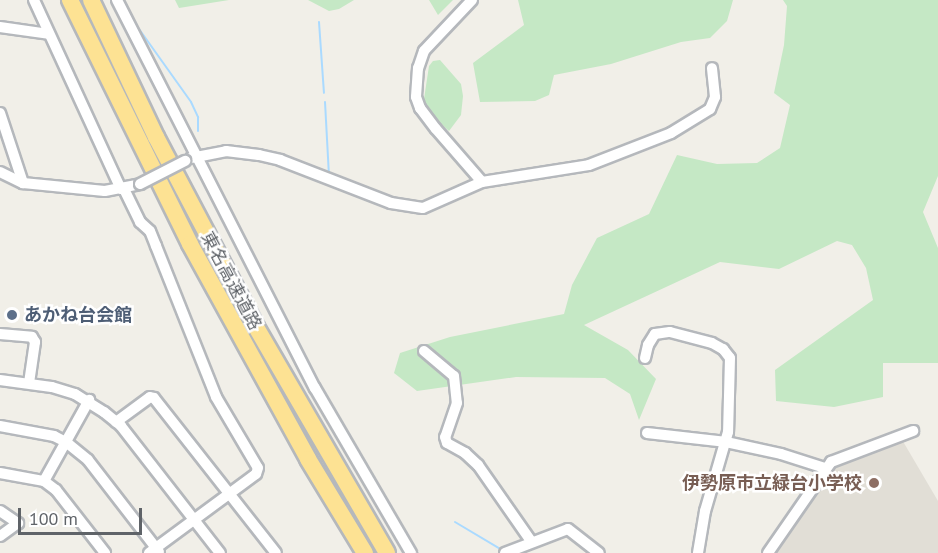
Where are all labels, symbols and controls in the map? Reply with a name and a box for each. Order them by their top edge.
street label: 東名高速道路 [196,228,266,334]
place label: あかね台会館 [24,304,132,326]
marker: あかね台会館 [5,308,19,322]
place label: 伊勢原市立緑台小学校 [682,472,862,494]
marker: 伊勢原市立緑台小学校 [867,476,881,490]
scale bar [21,496,146,534]
text: 100 m [29,507,78,530]

